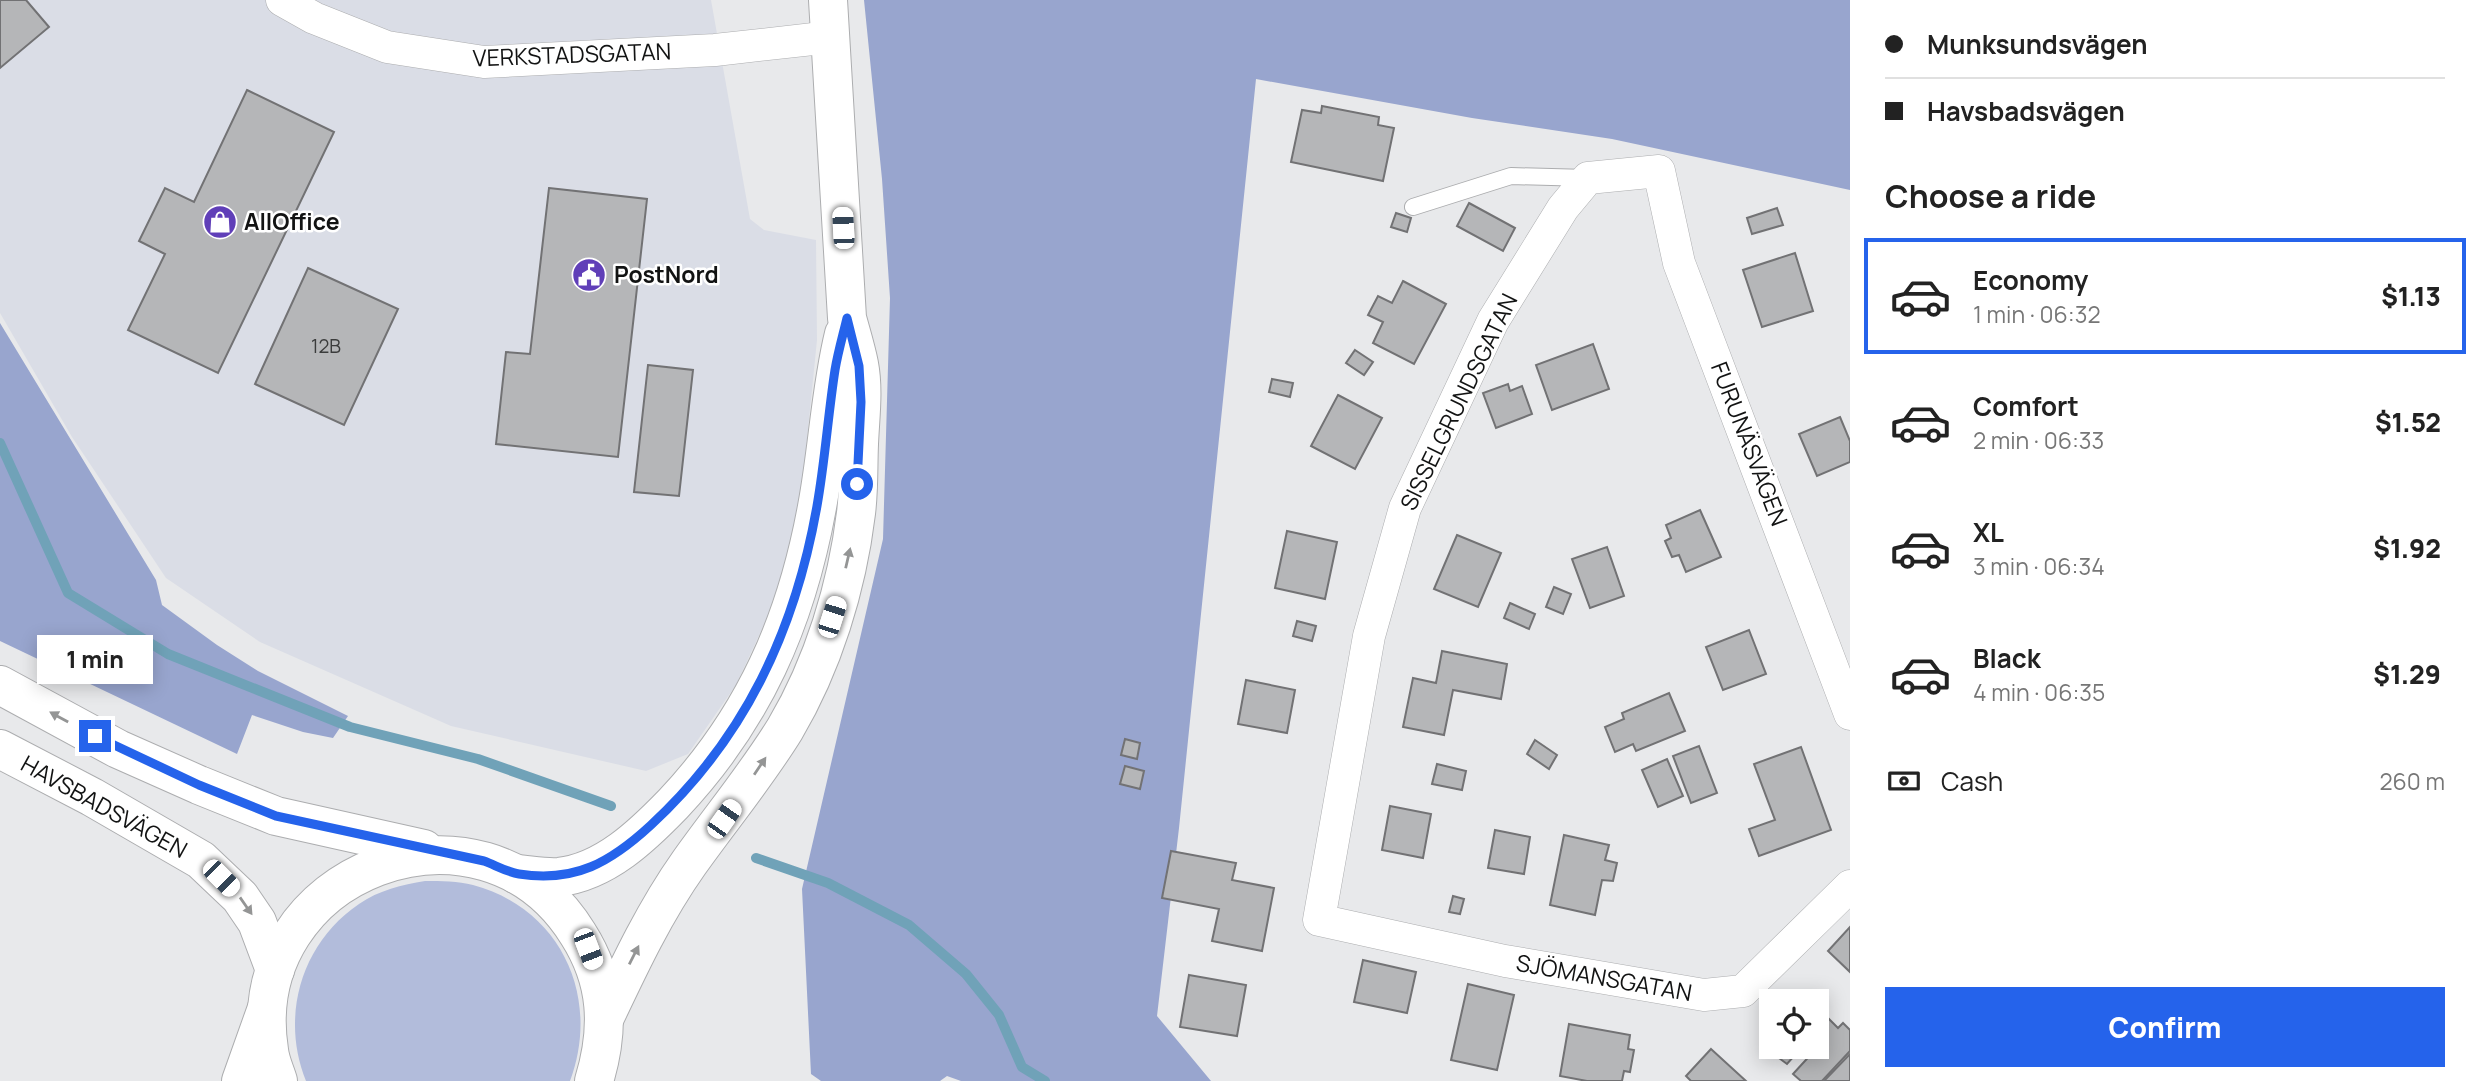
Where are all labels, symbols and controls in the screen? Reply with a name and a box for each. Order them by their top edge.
text: Munksundsvägen [1927,26,2148,62]
street label: VERKSTADSGATAN [472,35,672,73]
text: Havsbadsvägen [1927,93,2125,129]
text: Choose a ride [1885,174,2096,218]
shop icon: AllOffice [201,203,239,241]
place label: AllOffice [244,205,340,237]
car [832,206,855,250]
public building icon: PostNord [570,256,608,294]
place label: PostNord [614,258,719,290]
text: Economy [1973,262,2088,298]
icon: car [1889,265,1952,328]
text: $1.13 [2381,278,2441,314]
street label: SISSELGRUNDSGATAN [1392,288,1525,515]
text: 1 min · 06:32 [1973,298,2101,330]
house number: 12B [311,333,341,359]
street label: FURUNÄSVÄGEN [1704,357,1796,530]
text: Comfort [1973,388,2079,424]
icon: car [1889,391,1952,454]
text: $1.52 [2375,404,2441,440]
text: 2 min · 06:33 [1973,424,2104,456]
route start [841,468,873,500]
text: XL [1973,514,2004,550]
icon: car [1889,517,1952,580]
text: $1.92 [2373,530,2441,566]
one-way arrow [843,547,854,569]
text: 3 min · 06:34 [1973,550,2105,582]
car [816,594,849,640]
callout: 1 min [37,634,153,684]
text: Black [1973,640,2041,676]
text: 1 min [66,643,124,675]
icon: car [1889,643,1952,706]
text: $1.29 [2373,656,2441,692]
text: 4 min · 06:35 [1973,676,2105,708]
one-way arrow [49,711,69,723]
route end [79,720,111,752]
street label: HAVSBADSVÄGEN [16,747,193,865]
one-way arrow [754,756,767,776]
icon: cash [1885,762,1923,800]
text: Cash [1941,763,2003,799]
text: 260 m [2379,765,2445,797]
car [704,796,745,842]
car [199,856,244,900]
one-way arrow [239,897,252,916]
car [571,926,606,972]
one-way arrow [629,945,640,965]
street label: SJÖMANSGATAN [1514,946,1695,1008]
button: Confirm [1885,987,2445,1067]
map controls [1759,989,1829,1059]
button: locate [1759,989,1829,1059]

